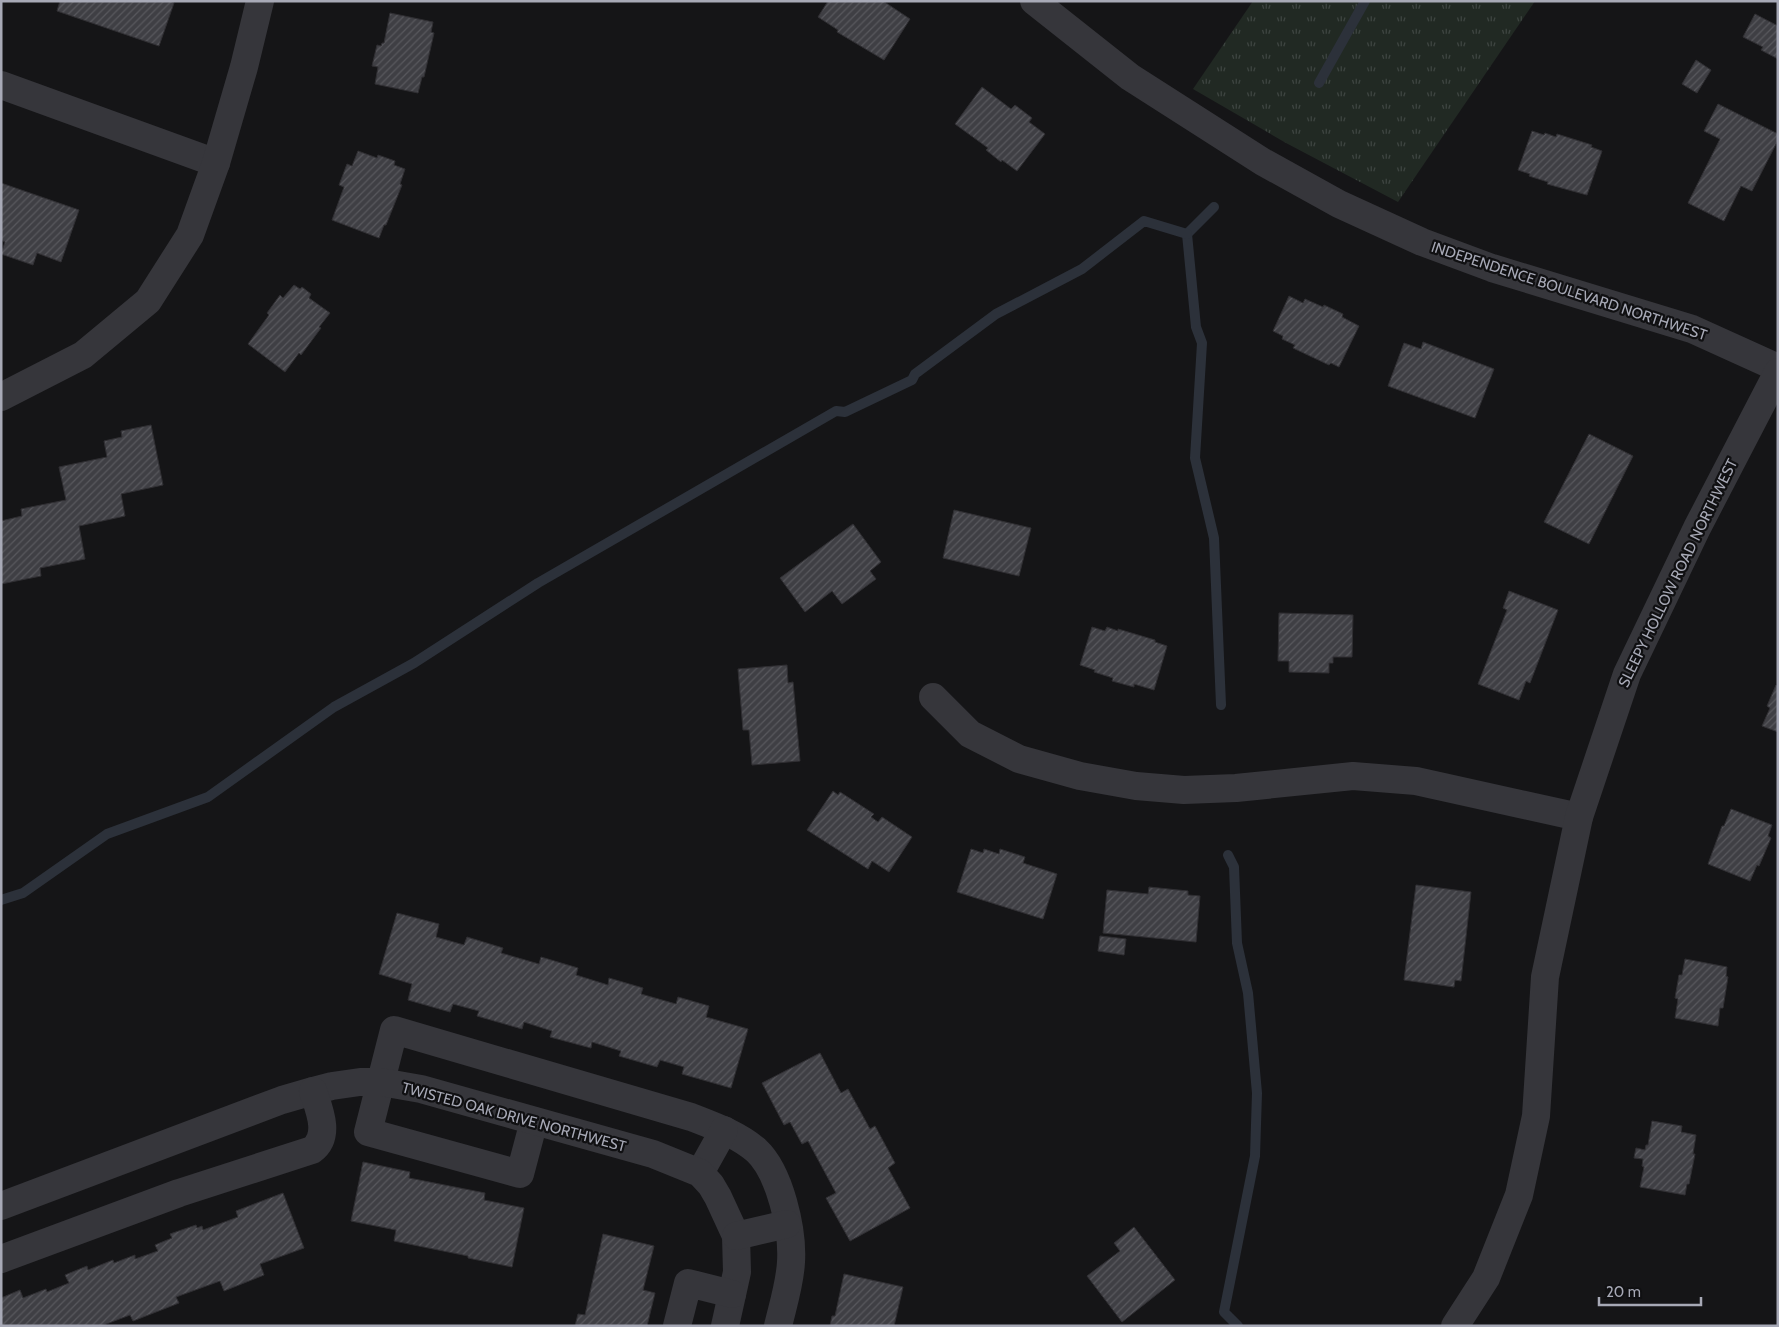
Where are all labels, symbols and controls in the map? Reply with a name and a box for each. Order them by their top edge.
street label: INDEPENDENCE BOULEVARD NORTHWEST [1429,238,1709,344]
street label: SLEEPY HOLLOW ROAD NORTHWEST [1615,456,1741,690]
street label: TWISTED OAK DRIVE NORTHWEST [400,1078,628,1156]
scale bar [1599,1274,1702,1306]
text: 20 m [1606,1283,1641,1301]

